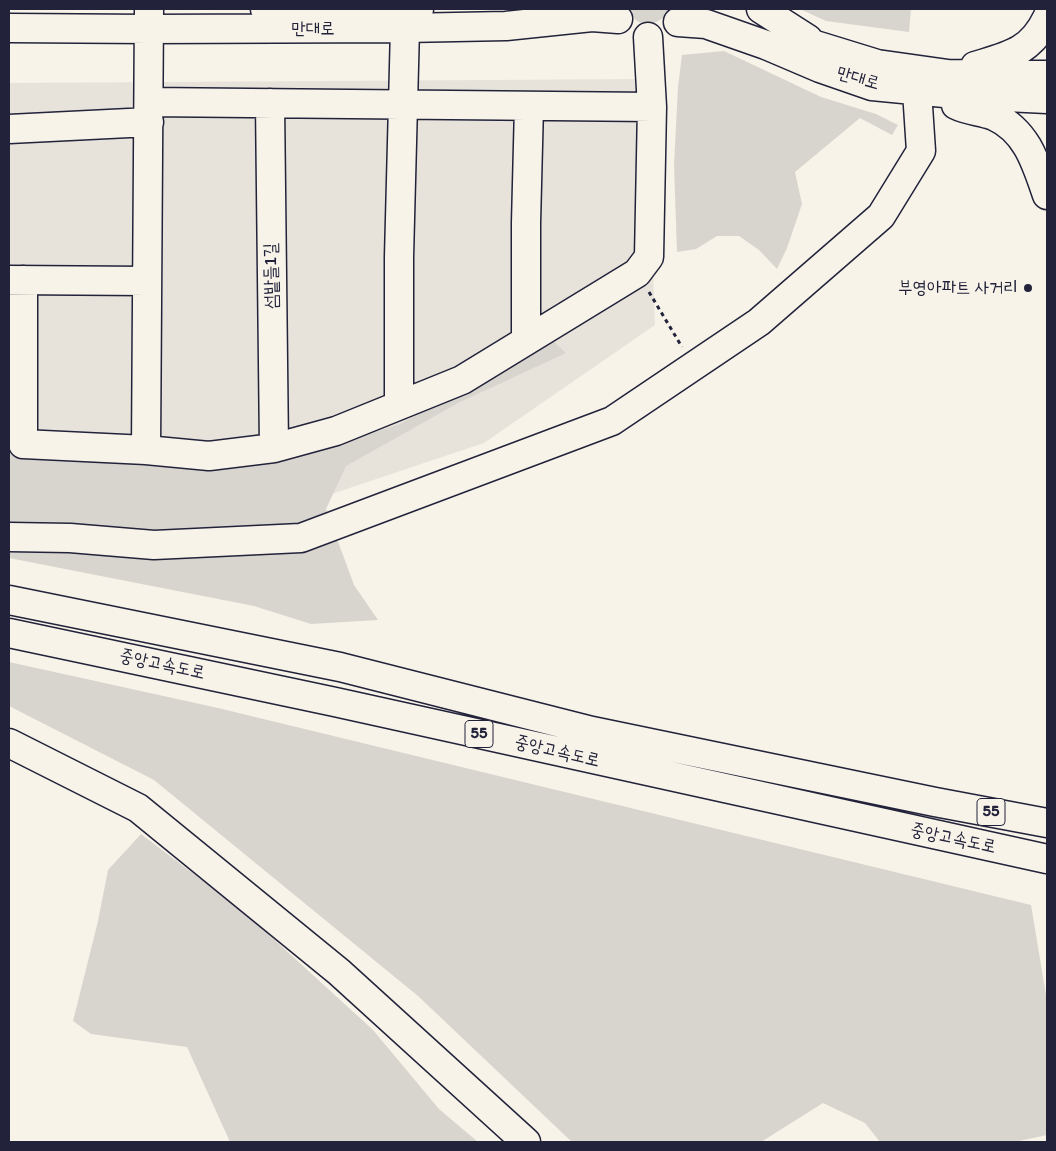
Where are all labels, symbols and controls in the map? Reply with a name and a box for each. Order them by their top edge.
street label: 만대로 [291,18,335,40]
street label: 만대로 [834,63,882,95]
street label: 섬밭들1길 [261,243,283,309]
place label: 부영아파트 사거리 [898,277,1018,299]
marker: 부영아파트 사거리 [1022,282,1034,294]
street label: 중앙고속도로 [117,645,207,685]
road number: 55 [465,721,493,748]
street label: 중앙고속도로 [512,732,602,772]
road number: 55 [977,799,1005,826]
street label: 중앙고속도로 [908,819,998,859]

